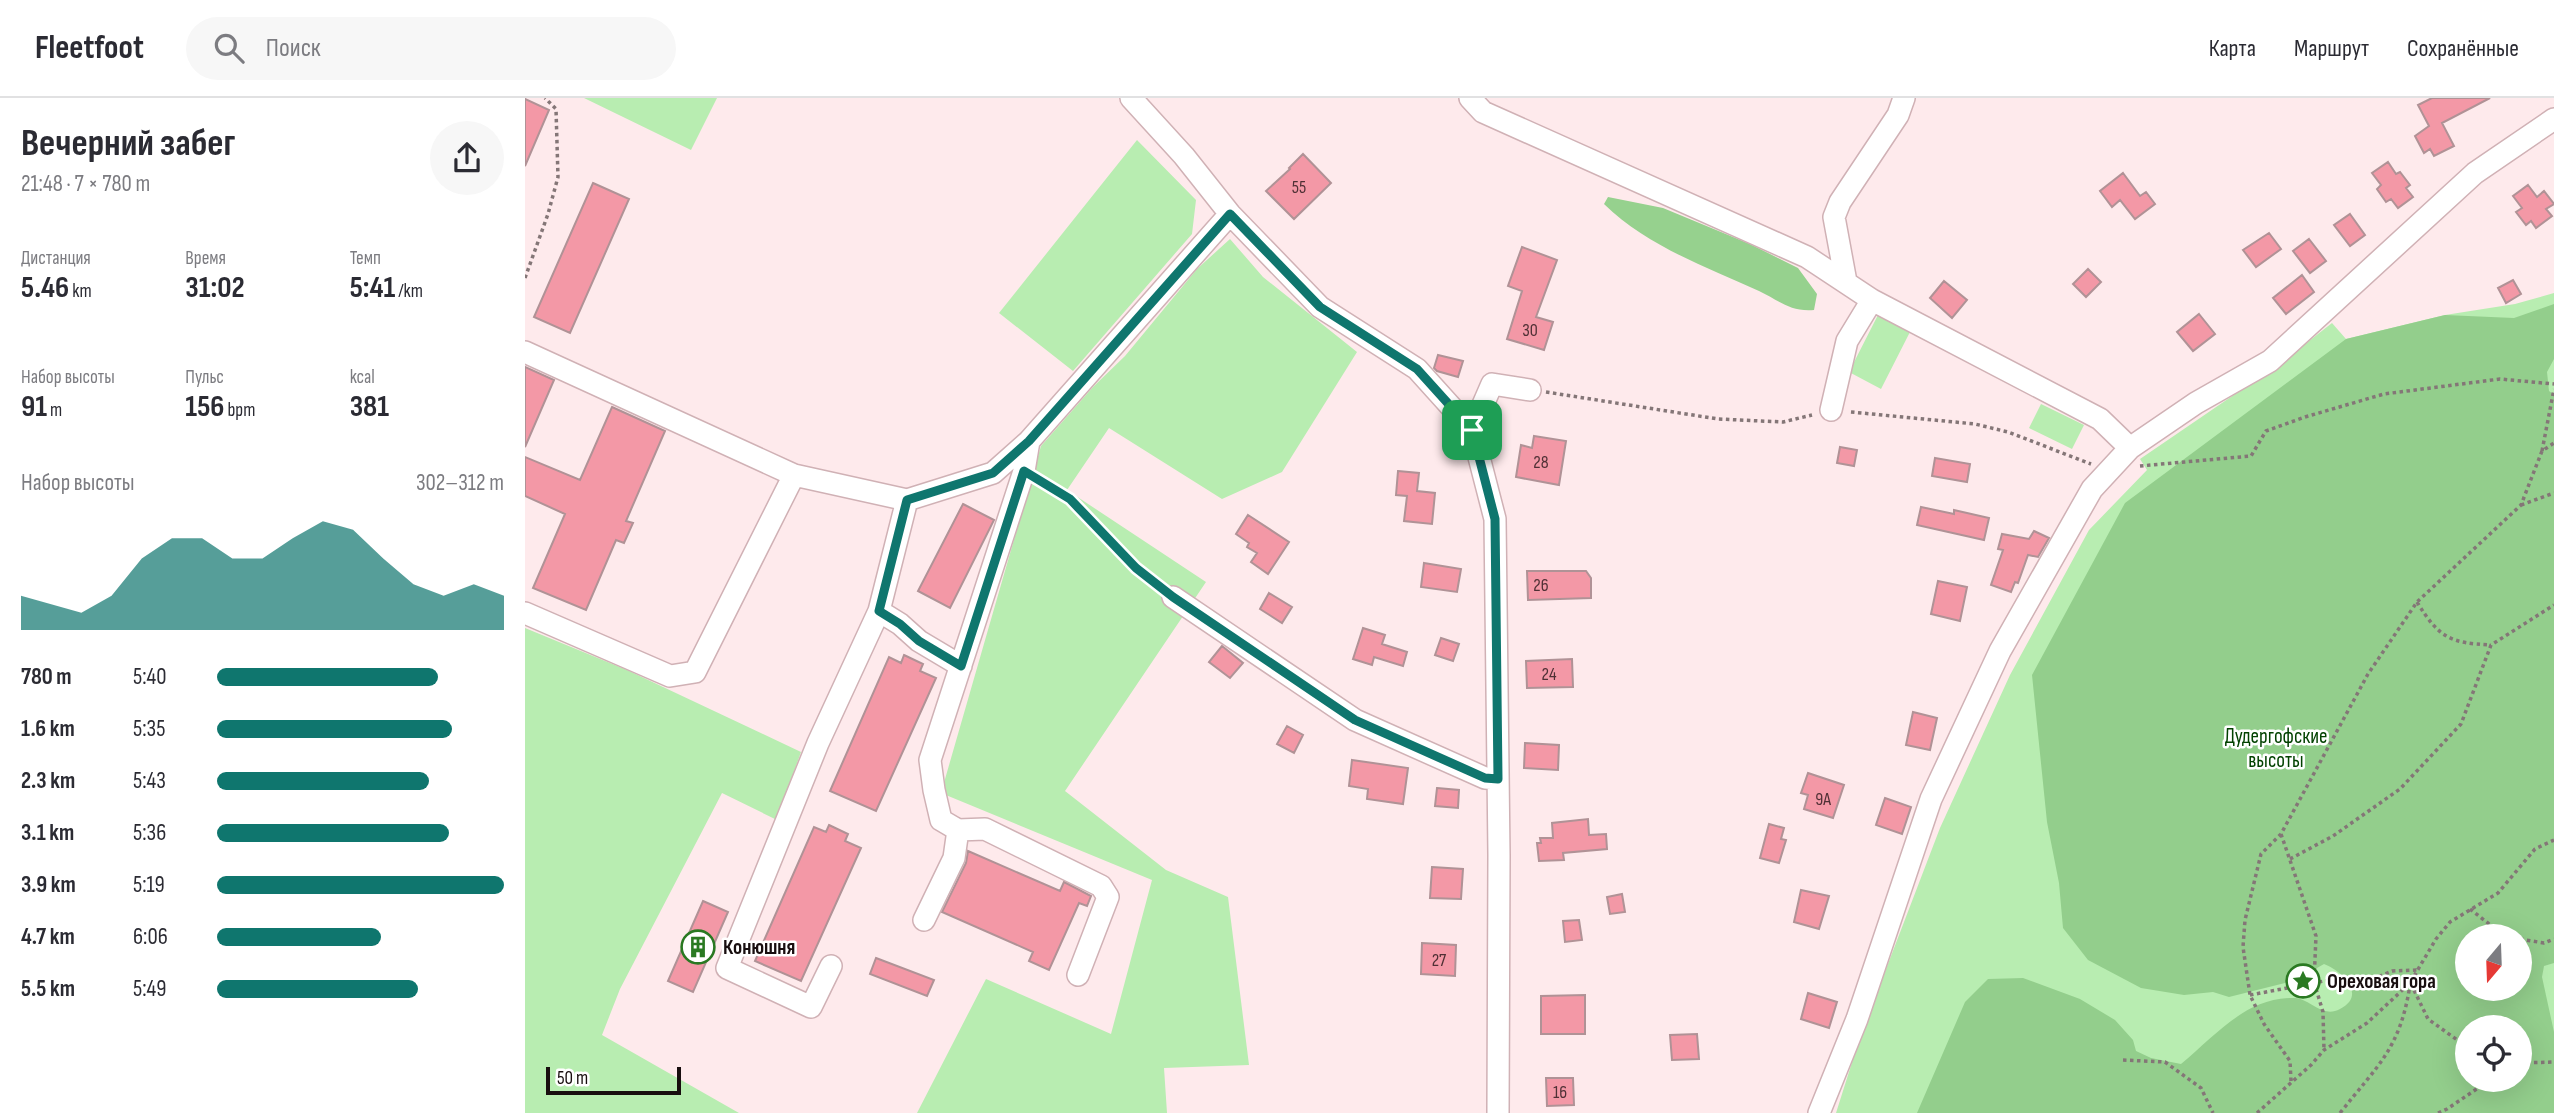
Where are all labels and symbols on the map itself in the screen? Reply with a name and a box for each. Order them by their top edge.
house number: 55 [1292,177,1306,198]
house number: 30 [1522,320,1538,341]
pin [1442,400,1502,460]
house number: 28 [1533,452,1549,473]
house number: 26 [1533,575,1549,596]
house number: 24 [1542,664,1557,685]
park label: Дудергофские высоты [2225,724,2327,773]
house number: 9А [1815,789,1831,810]
north arrow [2455,924,2532,1001]
building icon: Конюшня [679,928,717,966]
place label: Конюшня [723,935,795,960]
house number: 27 [1432,950,1447,971]
place icon: Ореховая гора [2284,962,2322,1000]
place label: Ореховая гора [2327,969,2436,994]
scale bar [546,1064,681,1096]
house number: 16 [1553,1082,1567,1103]

